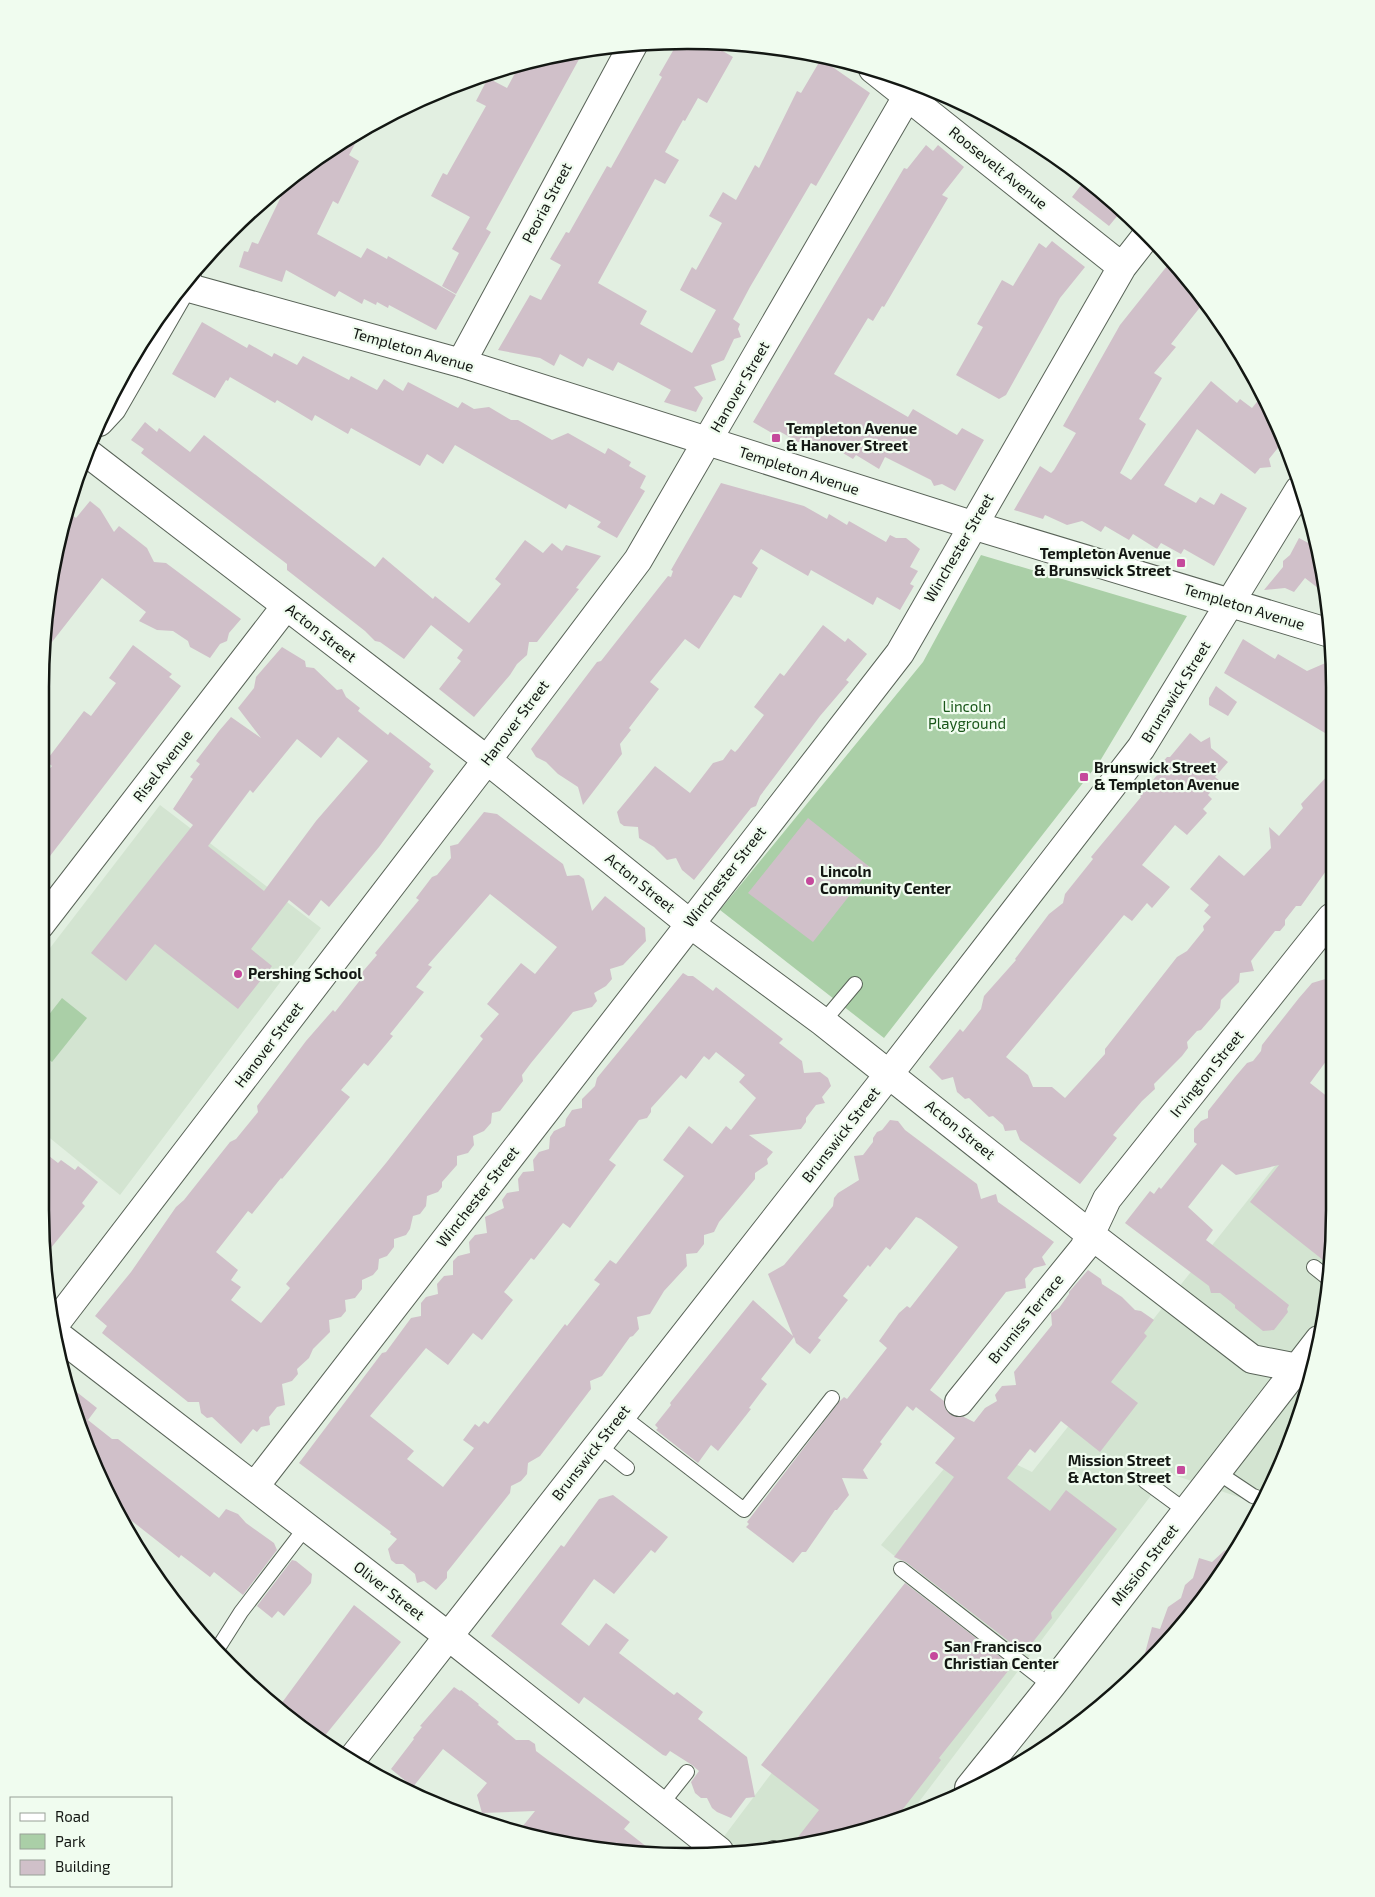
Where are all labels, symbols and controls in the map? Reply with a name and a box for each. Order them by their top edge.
street label: Roosevelt Avenue [946,122,1051,212]
street label: Peoria Street [517,159,575,246]
street label: Templeton Avenue [350,323,476,375]
street label: Hanover Street [706,338,773,435]
place label: Templeton Avenue & Hanover Street [786,419,917,454]
marker: Templeton Avenue & Hanover Street [770,432,782,444]
street label: Templeton Avenue [737,442,862,498]
street label: Winchester Street [920,490,997,605]
place label: Templeton Avenue & Brunswick Street [1034,544,1171,579]
marker: Templeton Avenue & Brunswick Street [1175,557,1187,569]
street label: Templeton Avenue [1182,579,1307,633]
street label: Acton Street [283,599,361,666]
street label: Brunswick Street [1137,637,1214,745]
street label: Hanover Street [476,676,552,769]
park label: Lincoln Playground [928,697,1006,732]
street label: Risel Avenue [129,726,196,805]
place label: Brunswick Street & Templeton Avenue [1094,758,1240,793]
marker: Brunswick Street & Templeton Avenue [1078,771,1090,783]
street label: Winchester Street [679,822,769,930]
street label: Acton Street [602,849,679,916]
place label: Lincoln Community Center [820,862,952,898]
marker: Lincoln Community Center [804,875,816,887]
place label: Pershing School [248,964,362,982]
marker: Pershing School [232,968,244,980]
street label: Hanover Street [230,998,306,1091]
street label: Irvington Street [1166,1026,1247,1120]
street label: Brunswick Street [797,1083,883,1186]
street label: Acton Street [922,1096,999,1163]
street label: Winchester Street [432,1142,522,1250]
street label: Brumiss Terrace [984,1270,1067,1367]
street label: Brunswick Street [547,1401,633,1504]
place label: Mission Street & Acton Street [1068,1451,1171,1486]
marker: Mission Street & Acton Street [1175,1464,1187,1476]
street label: Mission Street [1107,1520,1182,1609]
street label: Oliver Street [351,1557,429,1624]
place label: San Francisco Christian Center [944,1637,1059,1672]
marker: San Francisco Christian Center [928,1650,940,1662]
legend [10,1797,172,1887]
text: Road [55,1807,90,1825]
text: Park [55,1832,86,1850]
text: Building [55,1857,111,1875]

